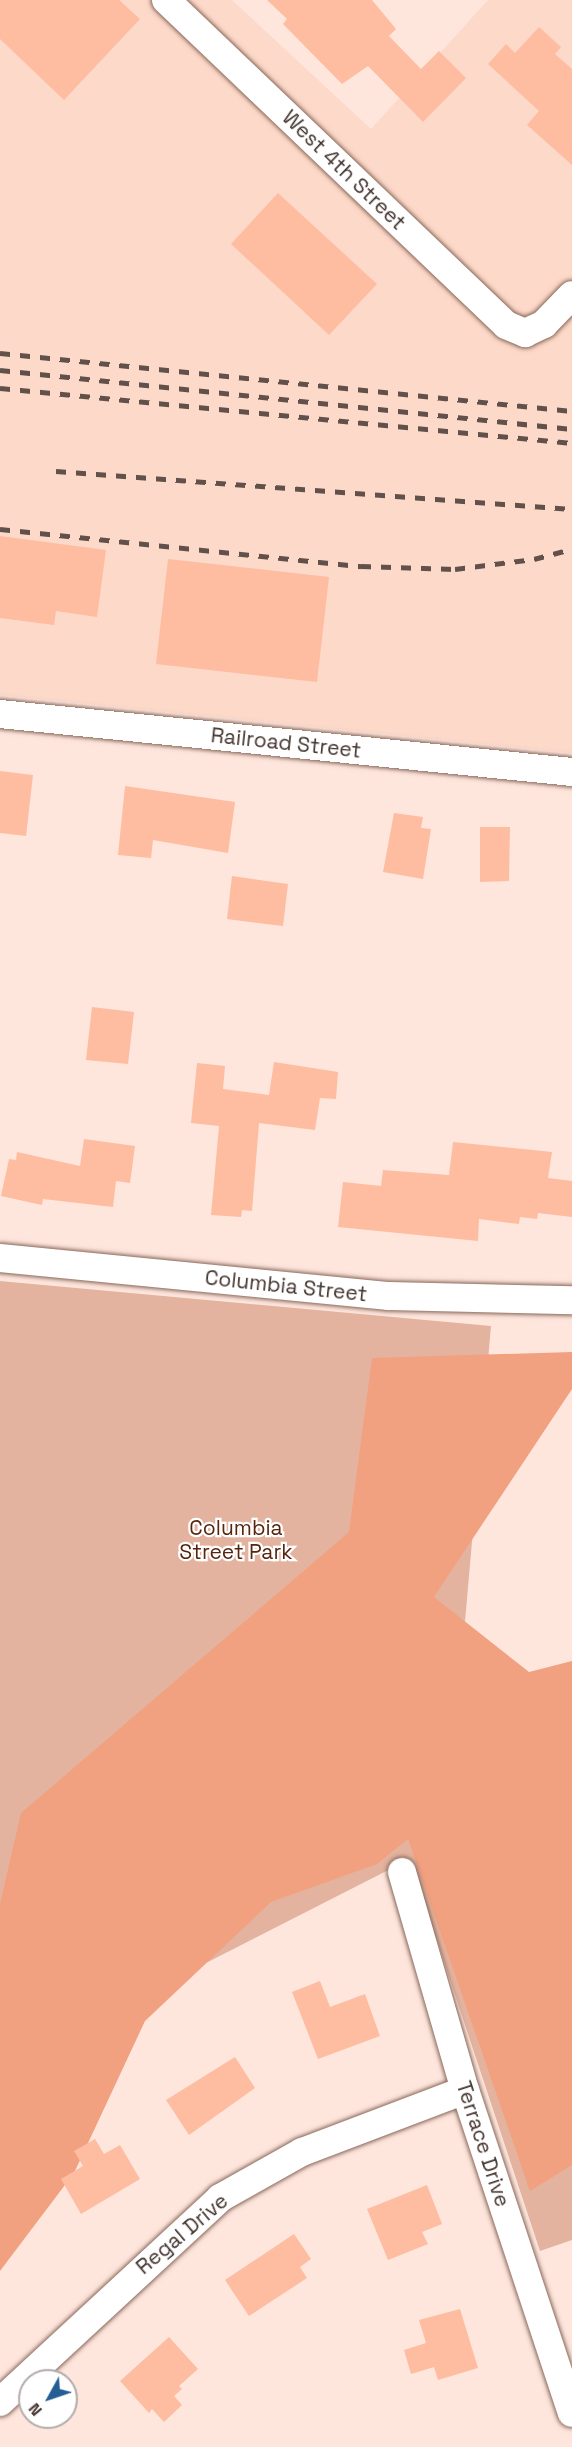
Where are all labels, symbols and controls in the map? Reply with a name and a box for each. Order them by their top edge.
street label: West 4th Street [277,105,411,235]
street label: Railroad Street [210,723,362,763]
street label: Columbia Street [204,1265,368,1307]
park label: Columbia Street Park [179,1515,293,1565]
street label: Terrace Drive [451,2078,515,2210]
street label: Regal Drive [131,2188,233,2280]
north arrow [18,2369,78,2429]
text: N [24,2399,47,2420]

